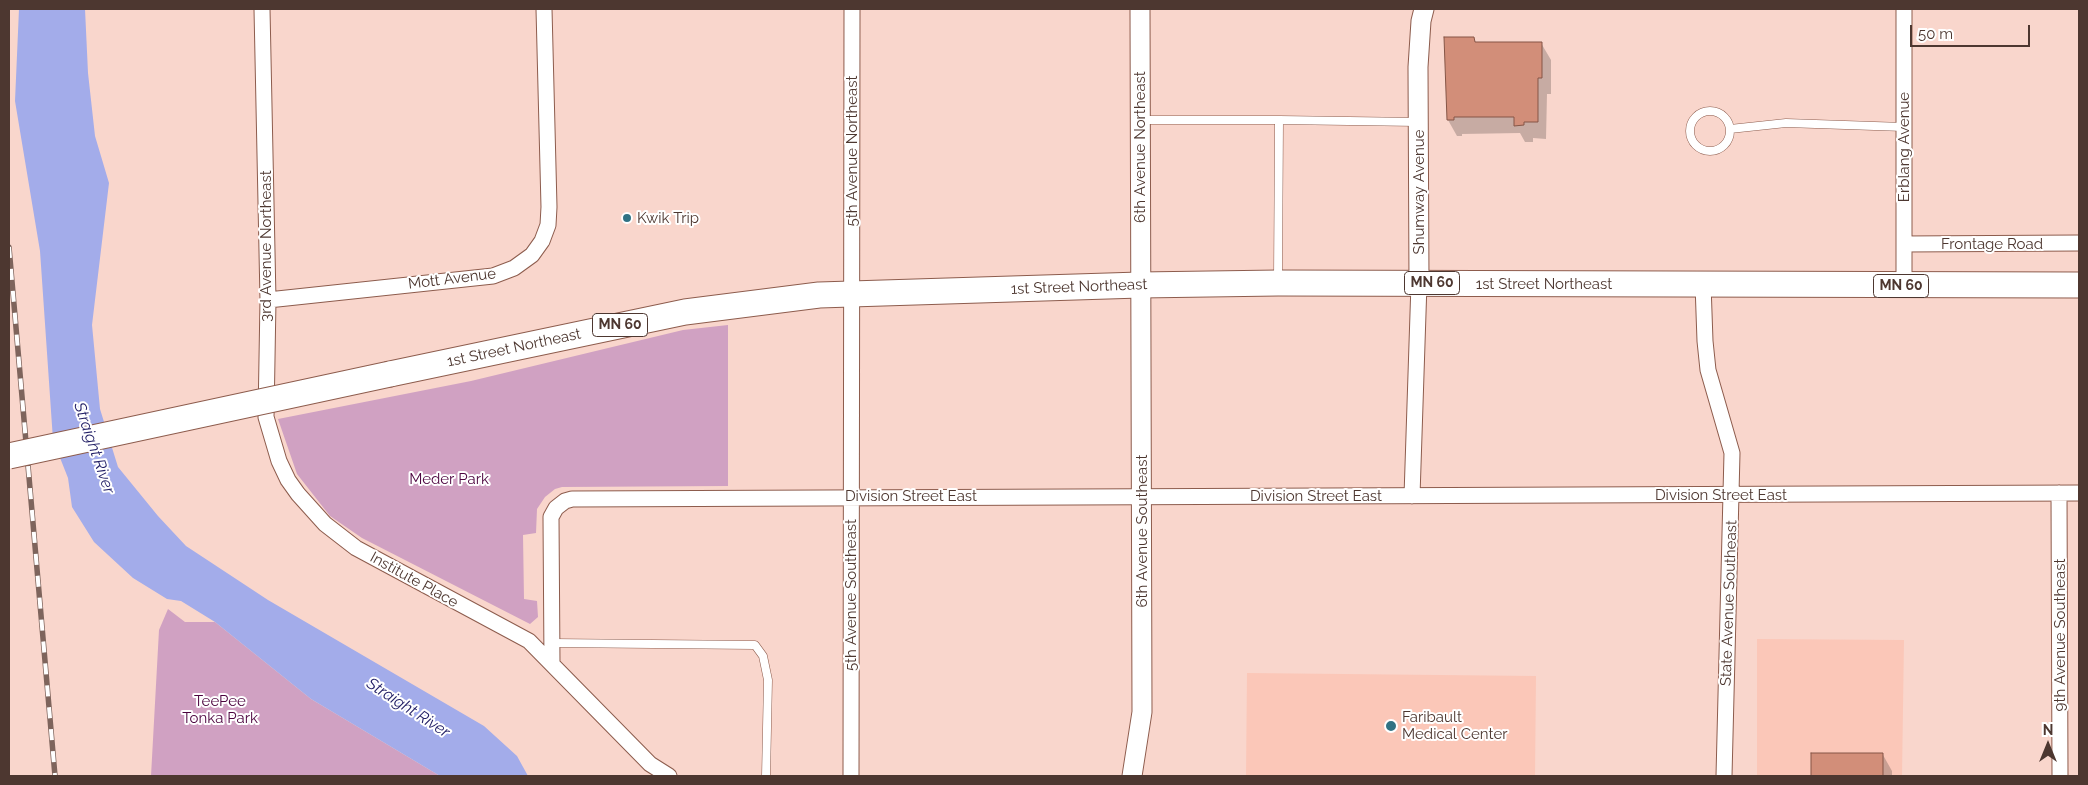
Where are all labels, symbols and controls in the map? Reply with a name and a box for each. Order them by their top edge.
scale bar [1913,15,2033,47]
text: 50 m [1918,25,1953,43]
street label: 6th Avenue Northeast [1131,71,1149,223]
street label: 5th Avenue Northeast [843,76,861,226]
street label: Erblang Avenue [1895,92,1913,202]
street label: Shumway Avenue [1410,130,1428,254]
street label: 3rd Avenue Northeast [257,170,275,322]
place label: Kwik Trip [637,209,699,227]
marker: Kwik Trip [621,212,633,224]
street label: Frontage Road [1941,235,2043,253]
street label: Mott Avenue [407,265,497,293]
road number: MN 60 [1404,272,1460,294]
road number: MN 60 [1874,274,1928,298]
street label: 1st Street Northeast [1476,275,1612,293]
street label: 1st Street Northeast [1010,276,1148,298]
road number: MN 60 [592,314,648,336]
street label: 1st Street Northeast [445,325,583,371]
water label: Straight River [69,400,119,496]
street label: 6th Avenue Southeast [1133,454,1151,608]
park label: Meder Park [409,470,489,488]
street label: Division Street East [1655,486,1787,504]
street label: Division Street East [845,487,977,505]
street label: Division Street East [1250,487,1382,505]
street label: 5th Avenue Southeast [842,519,860,671]
street label: State Avenue Southeast [1717,520,1741,686]
street label: Institute Place [367,548,461,612]
street label: 9th Avenue Southeast [2051,559,2069,711]
water label: Straight River [363,674,453,742]
park label: TeePee Tonka Park [182,692,258,727]
place label: Faribault Medical Center [1402,708,1507,743]
marker: Faribault Medical Center [1384,719,1398,733]
north arrow [2023,720,2073,770]
text: N [2043,722,2053,738]

